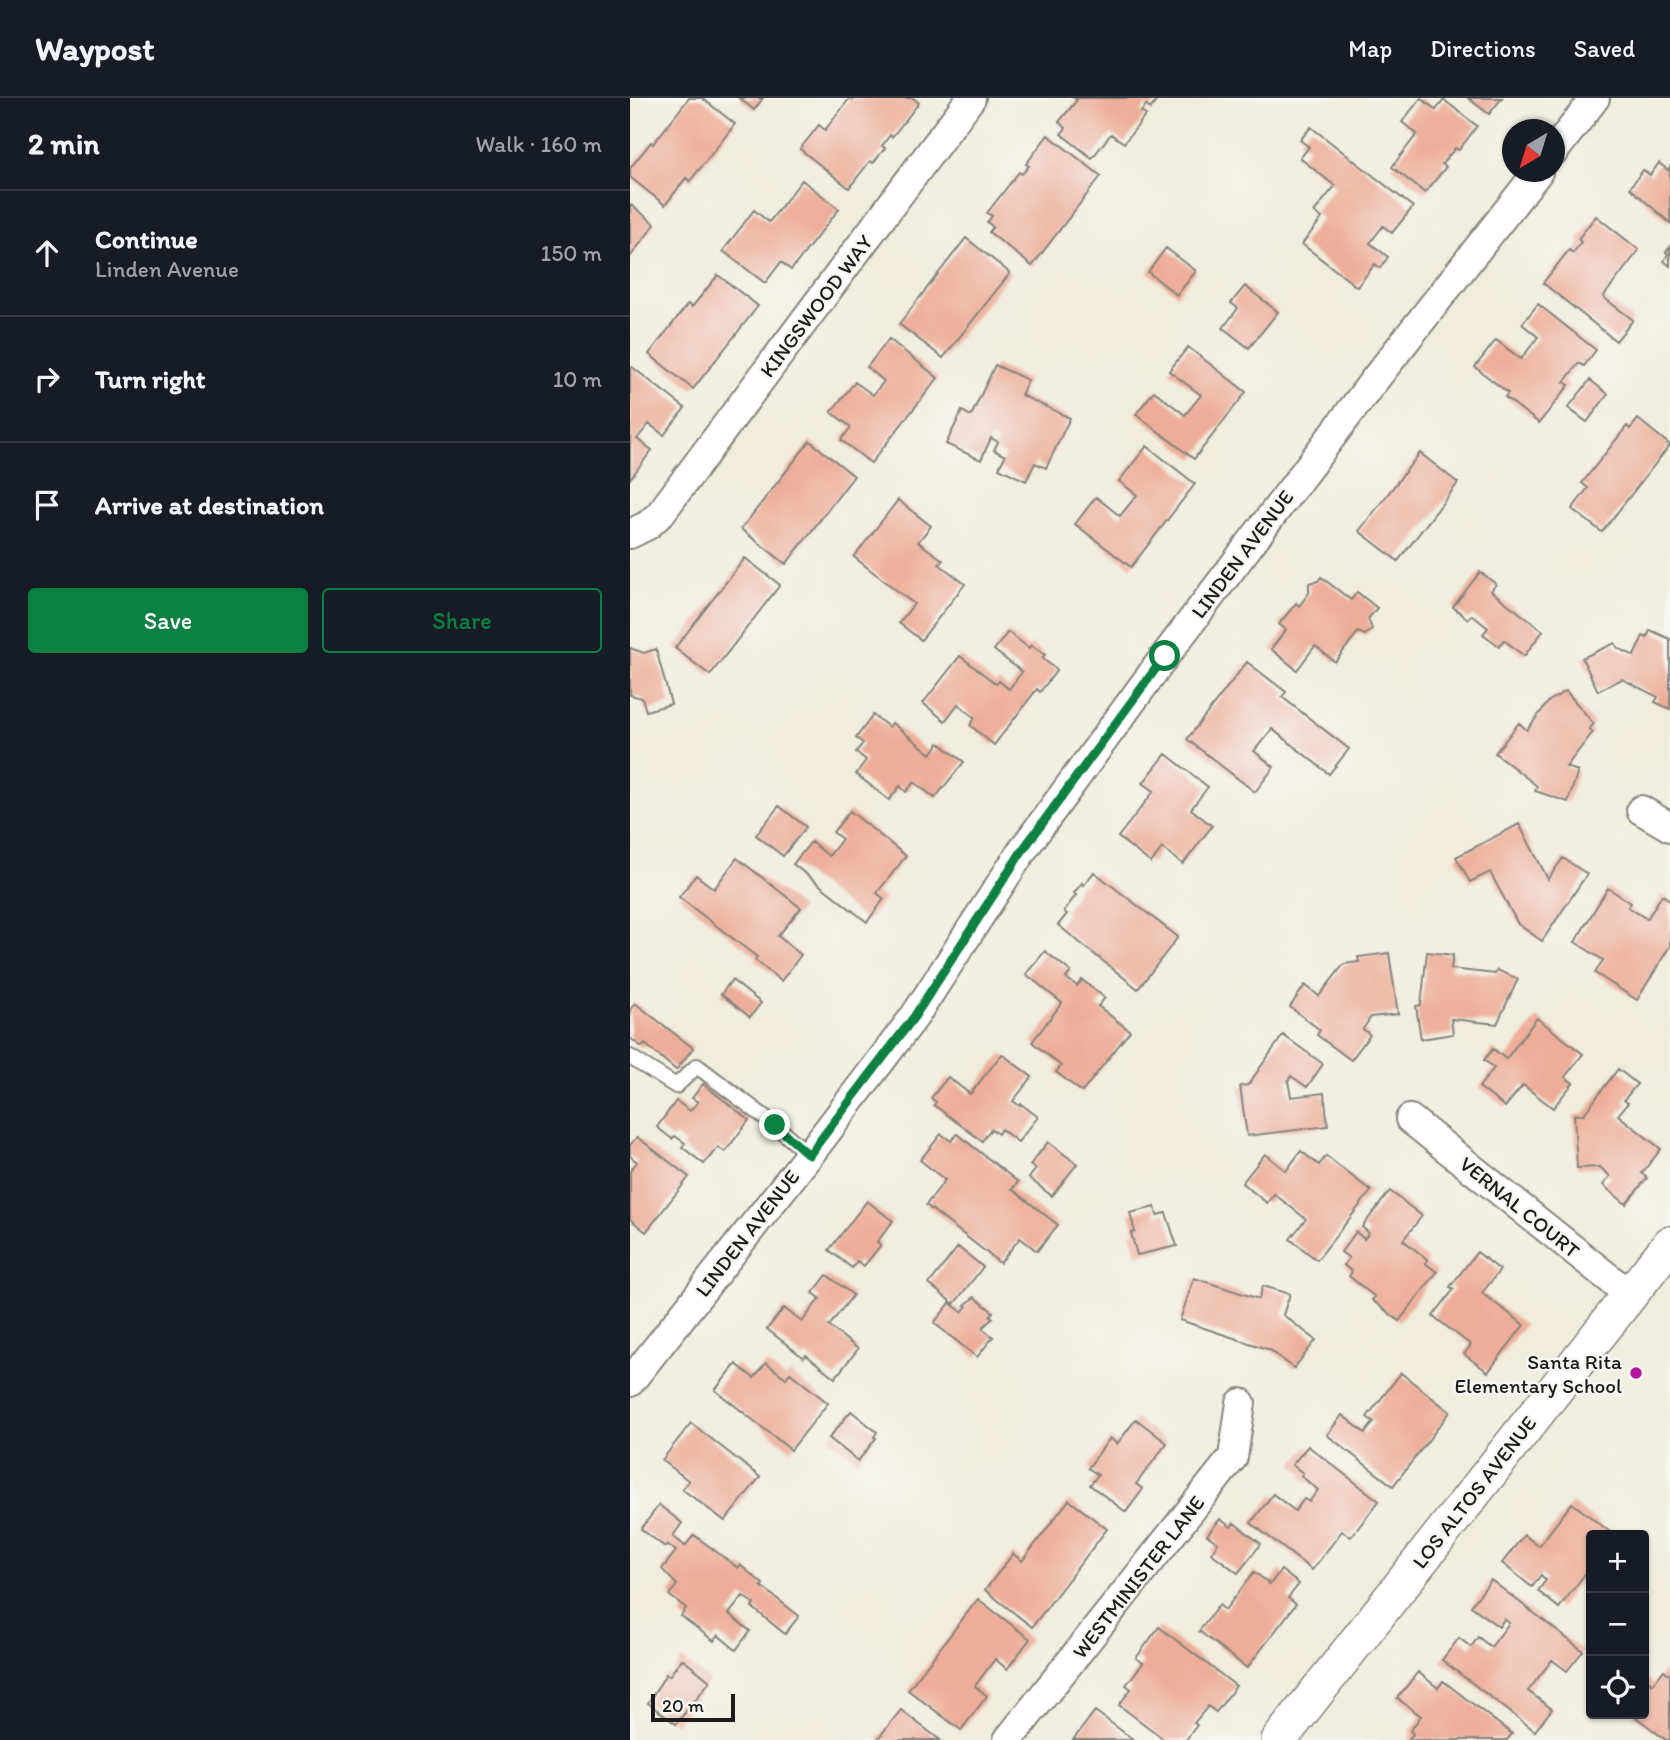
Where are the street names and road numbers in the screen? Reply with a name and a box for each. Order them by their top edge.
street label: KINGSWOOD WAY [754,230,878,382]
street label: LINDEN AVENUE [1186,485,1298,623]
street label: VERNAL COURT [1455,1151,1585,1263]
street label: LINDEN AVENUE [690,1165,804,1301]
street label: LOS ALTOS AVENUE [1407,1411,1541,1573]
street label: WESTMINISTER LANE [1067,1491,1209,1663]

